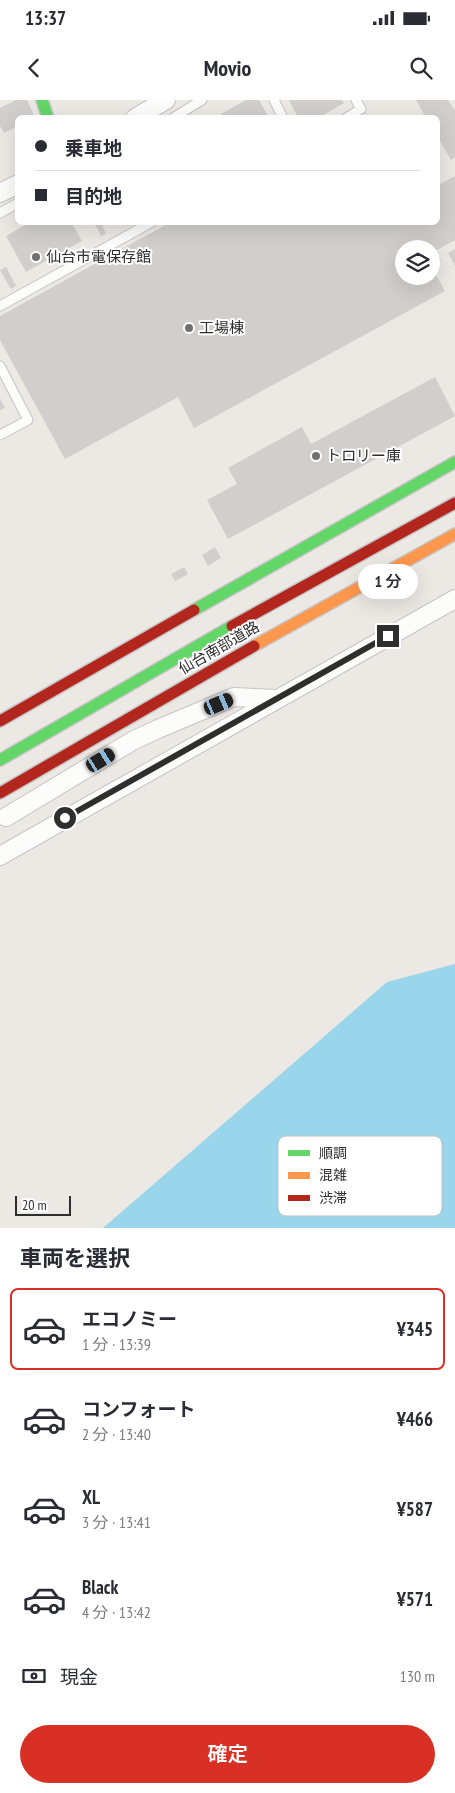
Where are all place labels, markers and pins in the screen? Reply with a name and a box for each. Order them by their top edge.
place label: 仙台市電保存館 [46,247,151,266]
marker: 仙台市電保存館 [30,251,42,263]
place label: 工場棟 [199,318,244,337]
marker: 工場棟 [183,322,195,334]
place label: トロリー庫 [326,446,401,465]
marker: トロリー庫 [310,450,322,462]

